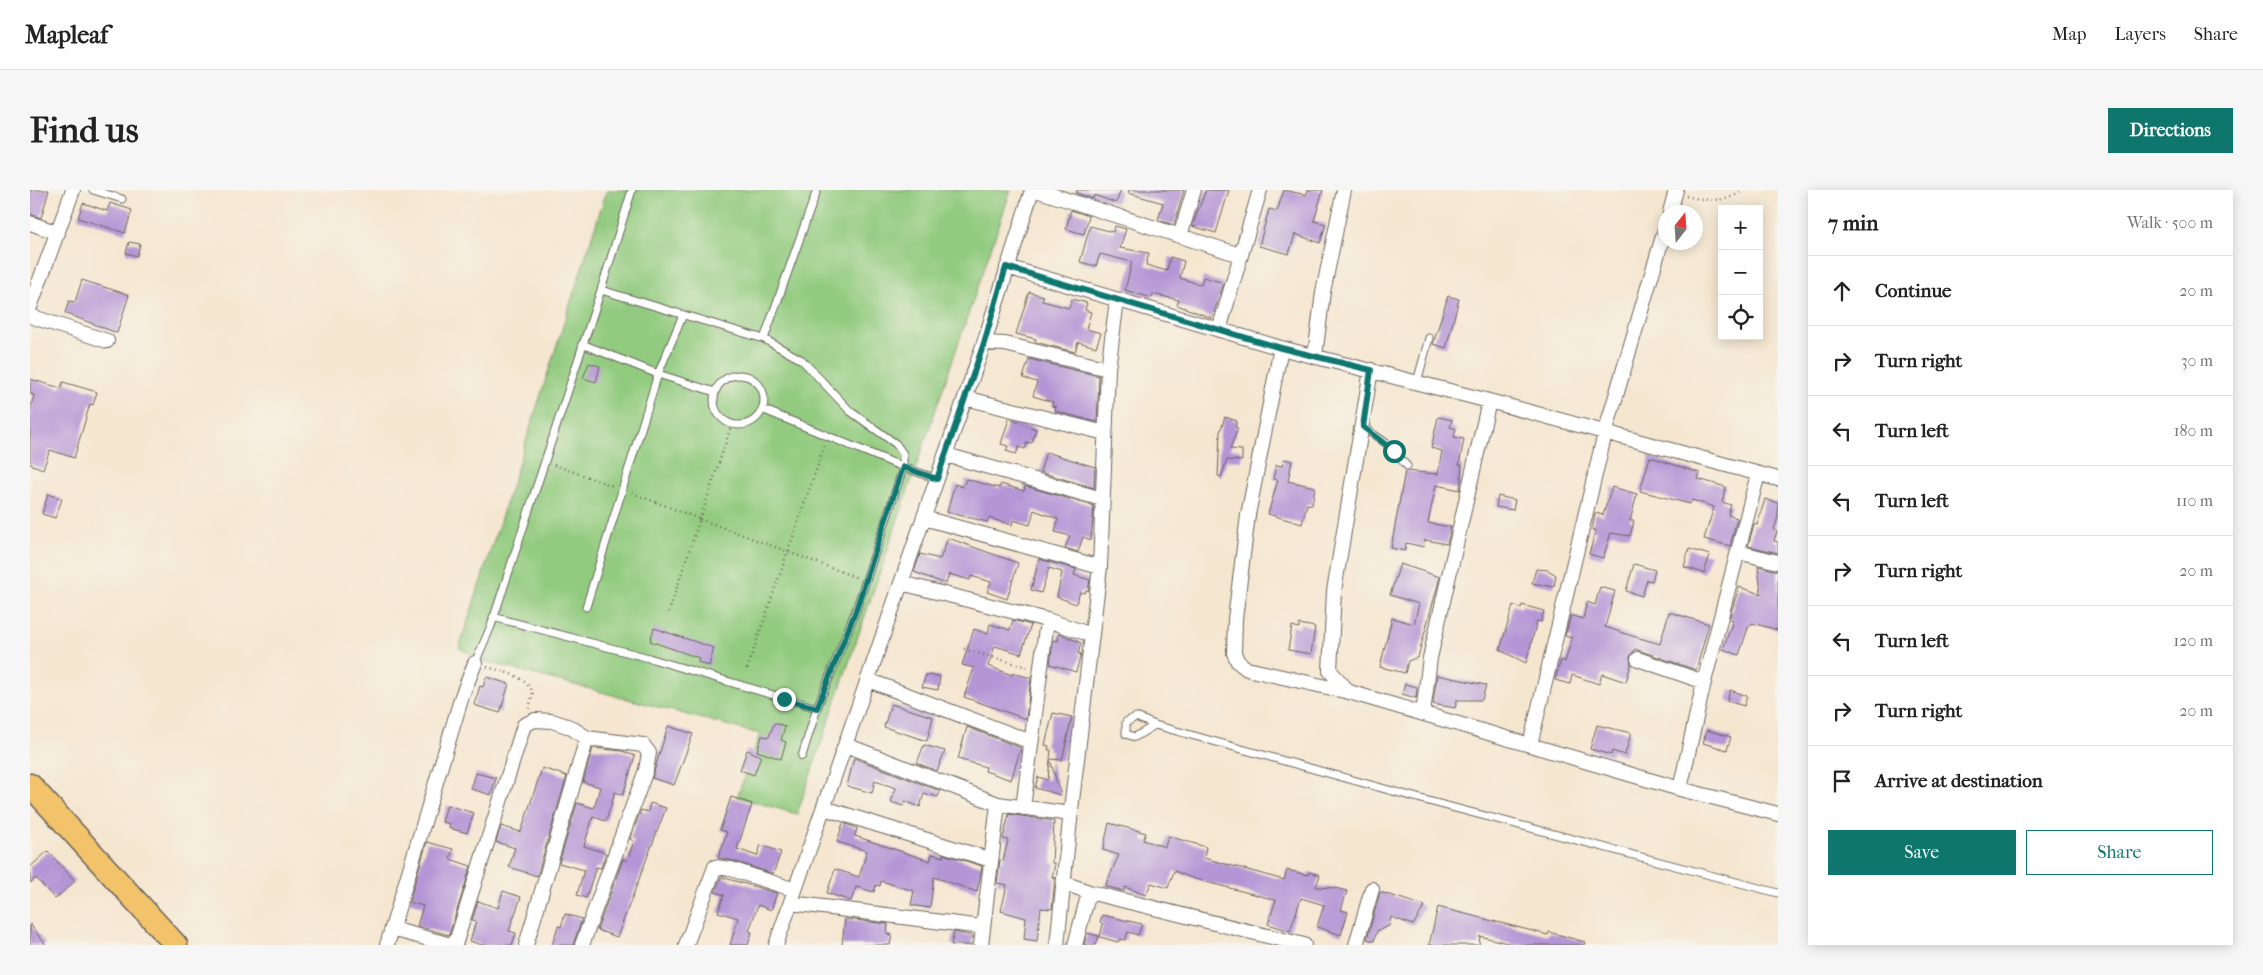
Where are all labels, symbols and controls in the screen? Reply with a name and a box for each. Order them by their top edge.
text: Mapleaf [25,21,108,49]
text: Map [2052,24,2086,45]
text: Layers [2114,24,2166,45]
text: Share [2194,24,2238,45]
button: Directions [2108,108,2233,153]
text: Find us [30,110,139,151]
north arrow [1658,205,1703,250]
map controls [1718,205,1763,340]
button: + [1718,205,1763,250]
text: 7 min [1828,211,1879,235]
text: Walk · 500 m [2127,213,2213,232]
button: − [1718,250,1763,295]
icon: ahead [1828,277,1856,305]
text: Continue [1875,280,1951,302]
text: 20 m [2179,281,2213,300]
button: locate [1718,295,1763,340]
icon: right [1828,347,1856,375]
text: Turn right [1875,350,1962,372]
text: 30 m [2181,351,2213,370]
icon: left [1828,417,1856,445]
text: Turn left [1875,420,1949,442]
text: 180 m [2174,421,2213,440]
route start [1383,440,1406,463]
icon: left [1828,487,1856,515]
text: Turn left [1875,490,1949,512]
text: 110 m [2176,491,2213,510]
icon: right [1828,557,1856,585]
text: Turn right [1875,560,1962,582]
text: 20 m [2179,561,2213,580]
icon: left [1828,627,1856,655]
text: Turn left [1875,630,1949,652]
text: 120 m [2174,631,2213,650]
route end [773,688,796,711]
icon: right [1828,697,1856,725]
text: Turn right [1875,700,1962,722]
text: 20 m [2179,701,2213,720]
icon: arrive [1828,767,1856,795]
text: Arrive at destination [1875,770,2043,792]
button: Save [1828,830,2016,875]
button: Share [2026,830,2213,875]

